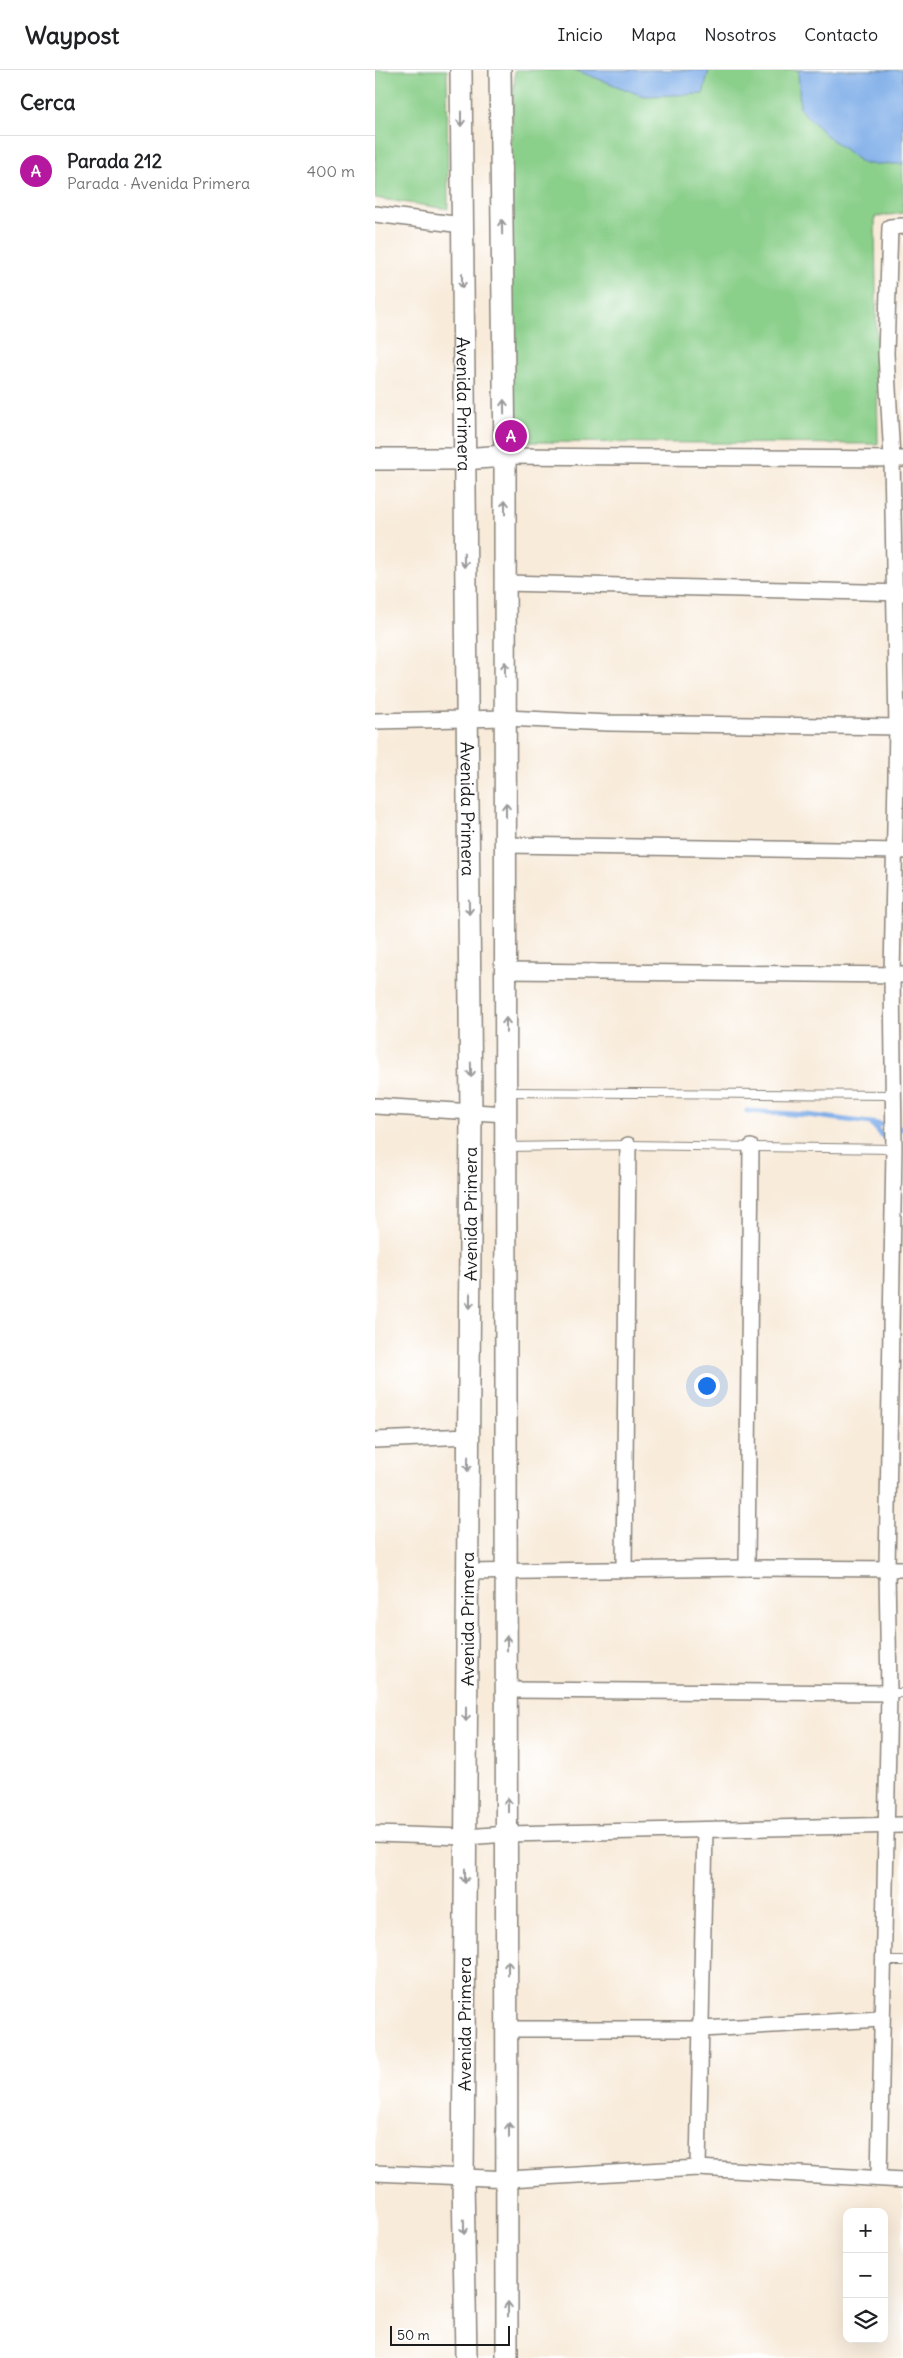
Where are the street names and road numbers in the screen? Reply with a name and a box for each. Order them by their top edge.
street label: Avenida Primera [452,337,476,471]
street label: Avenida Primera [456,741,480,876]
street label: Avenida Primera [459,1147,482,1281]
street label: Avenida Primera [456,1552,479,1686]
street label: Avenida Primera [453,1957,476,2091]

